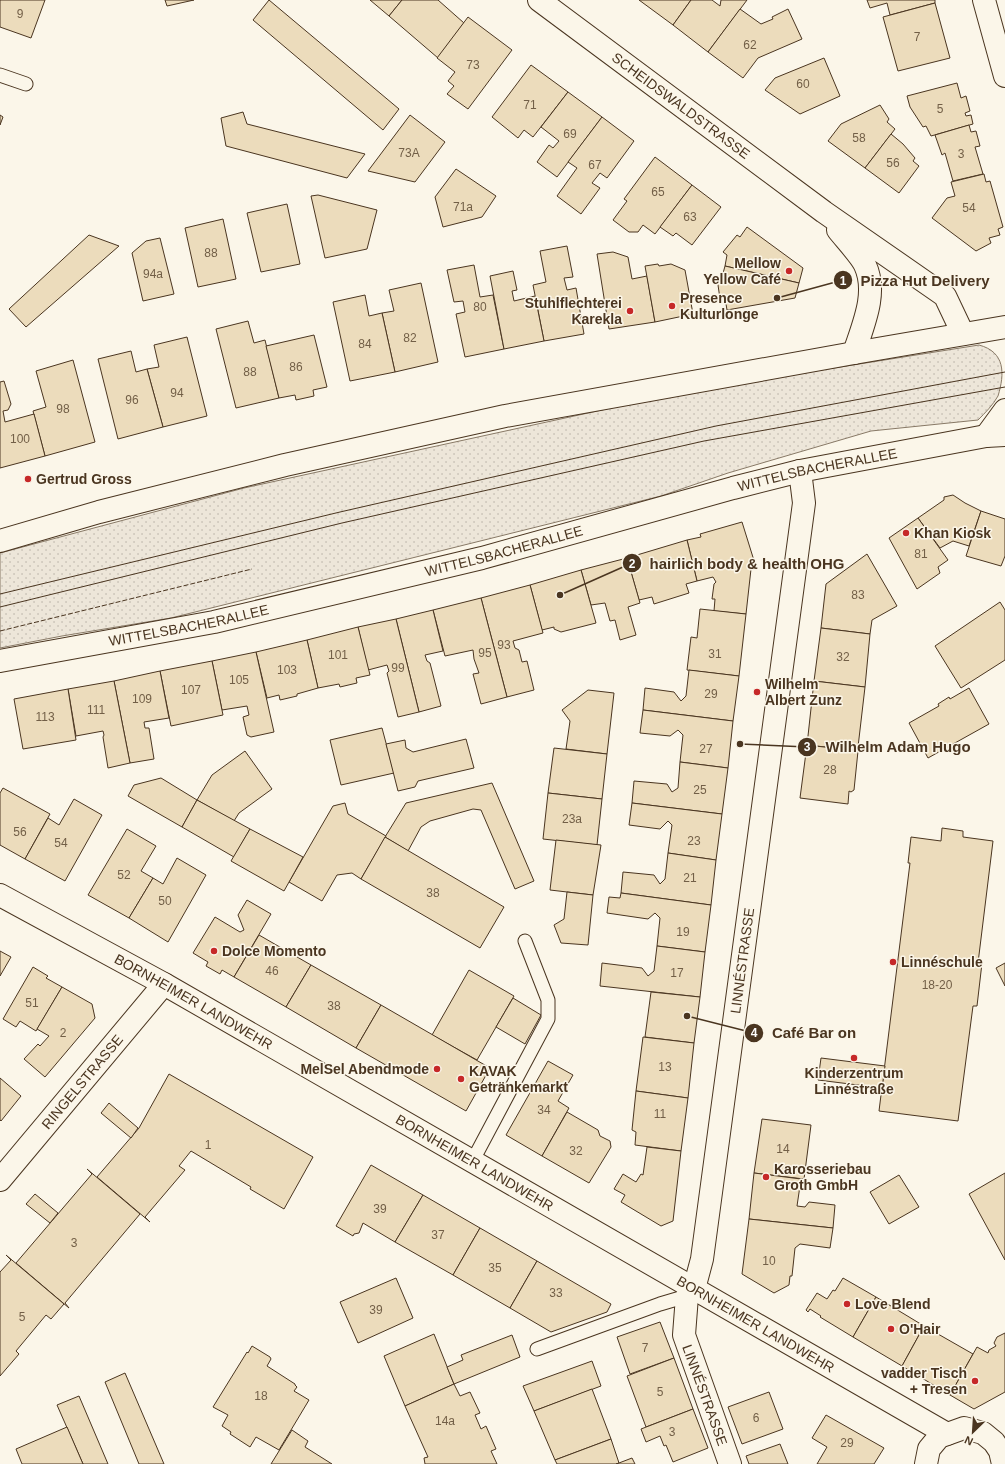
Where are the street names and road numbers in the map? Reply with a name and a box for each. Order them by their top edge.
street label: SCHEIDSWALDSTRASSE [609,49,753,162]
street label: WITTELSBACHERALLEE [736,445,898,495]
street label: WITTELSBACHERALLEE [423,522,585,579]
street label: WITTELSBACHERALLEE [107,601,270,649]
street label: LINNÉSTRASSE [727,907,757,1015]
street label: BORNHEIMER LANDWEHR [112,951,275,1053]
street label: RINGELSTRASSE [38,1032,126,1132]
street label: BORNHEIMER LANDWEHR [393,1111,556,1214]
street label: BORNHEIMER LANDWEHR [674,1272,837,1376]
street label: LINNÉSTRASSE [679,1342,731,1448]

